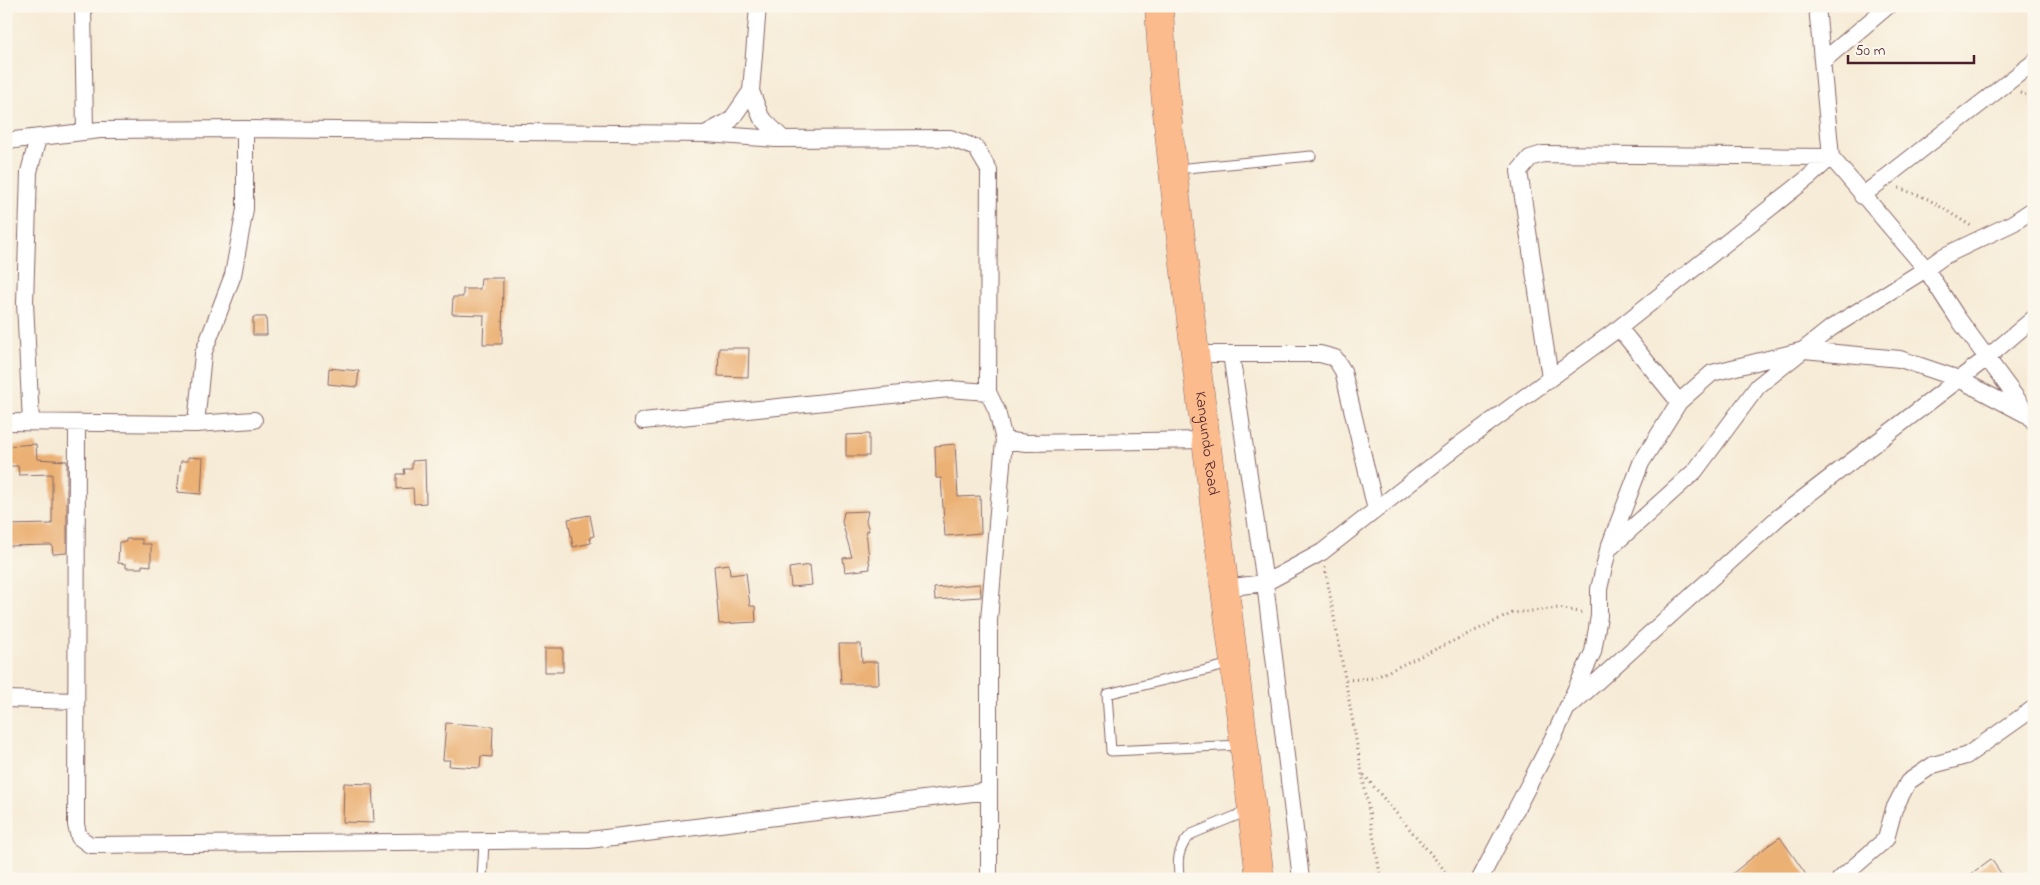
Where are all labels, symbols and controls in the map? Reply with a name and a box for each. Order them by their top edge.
scale bar [1848,32,1974,64]
text: 50 m [1855,40,1886,62]
street label: Kangundo Road [1188,390,1225,497]

